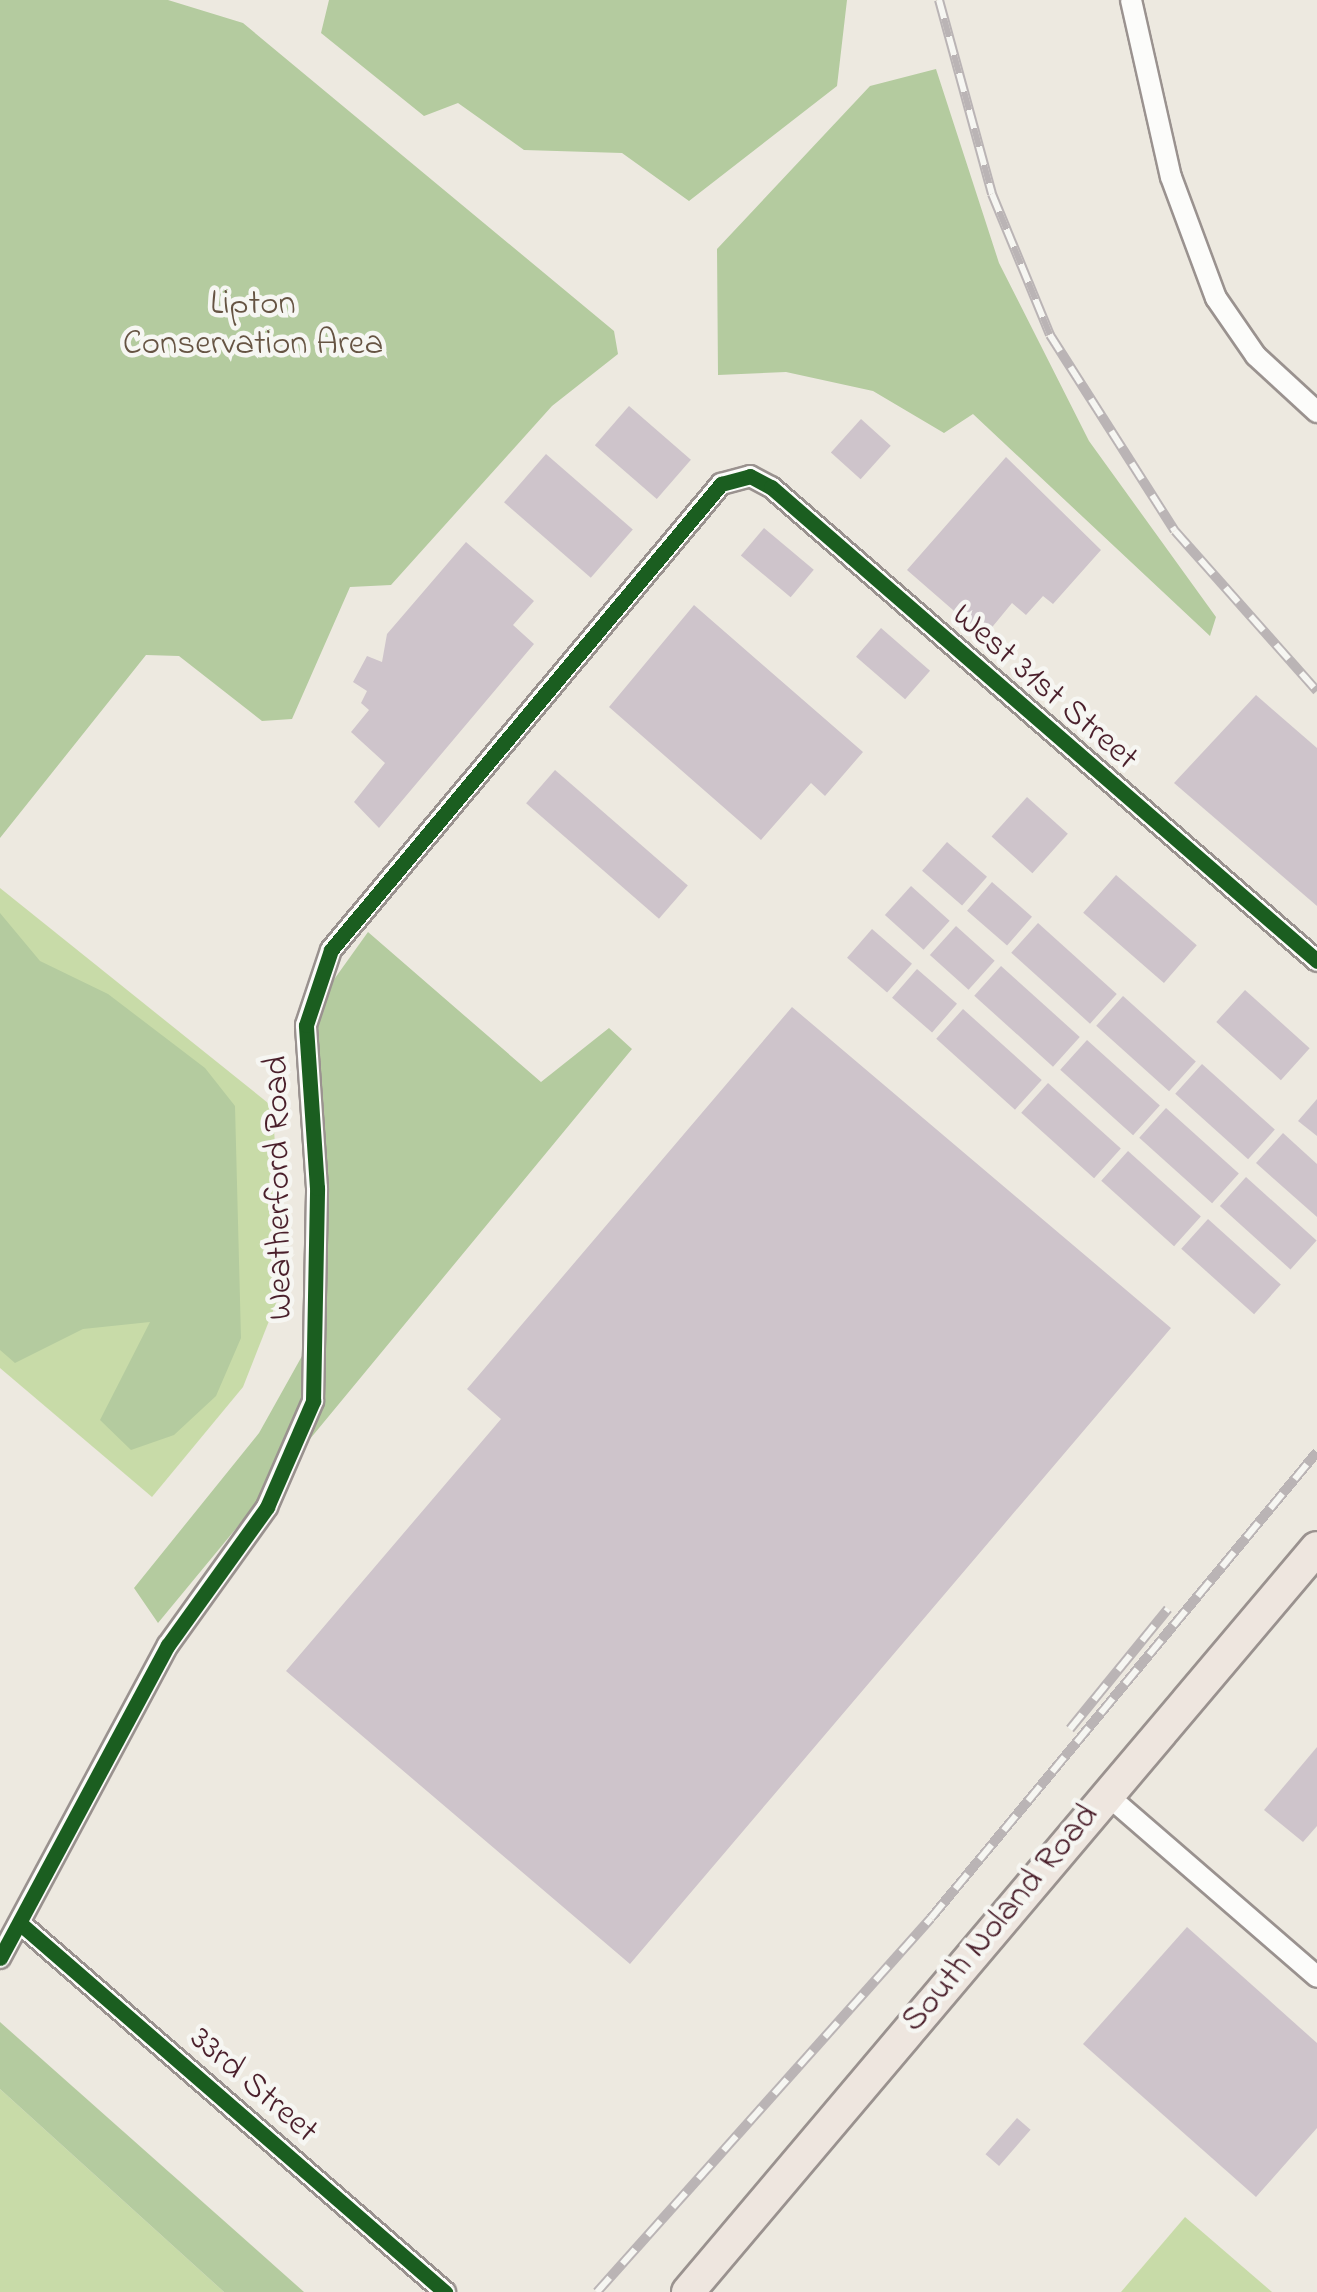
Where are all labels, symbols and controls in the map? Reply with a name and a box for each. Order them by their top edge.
park label: Lipton Conservation Area [123,284,383,366]
street label: West 31st Street [942,596,1146,780]
street label: Weatherford Road [257,1055,303,1321]
street label: South Noland Road [893,1796,1109,2042]
street label: 33rd Street [180,2019,326,2153]

